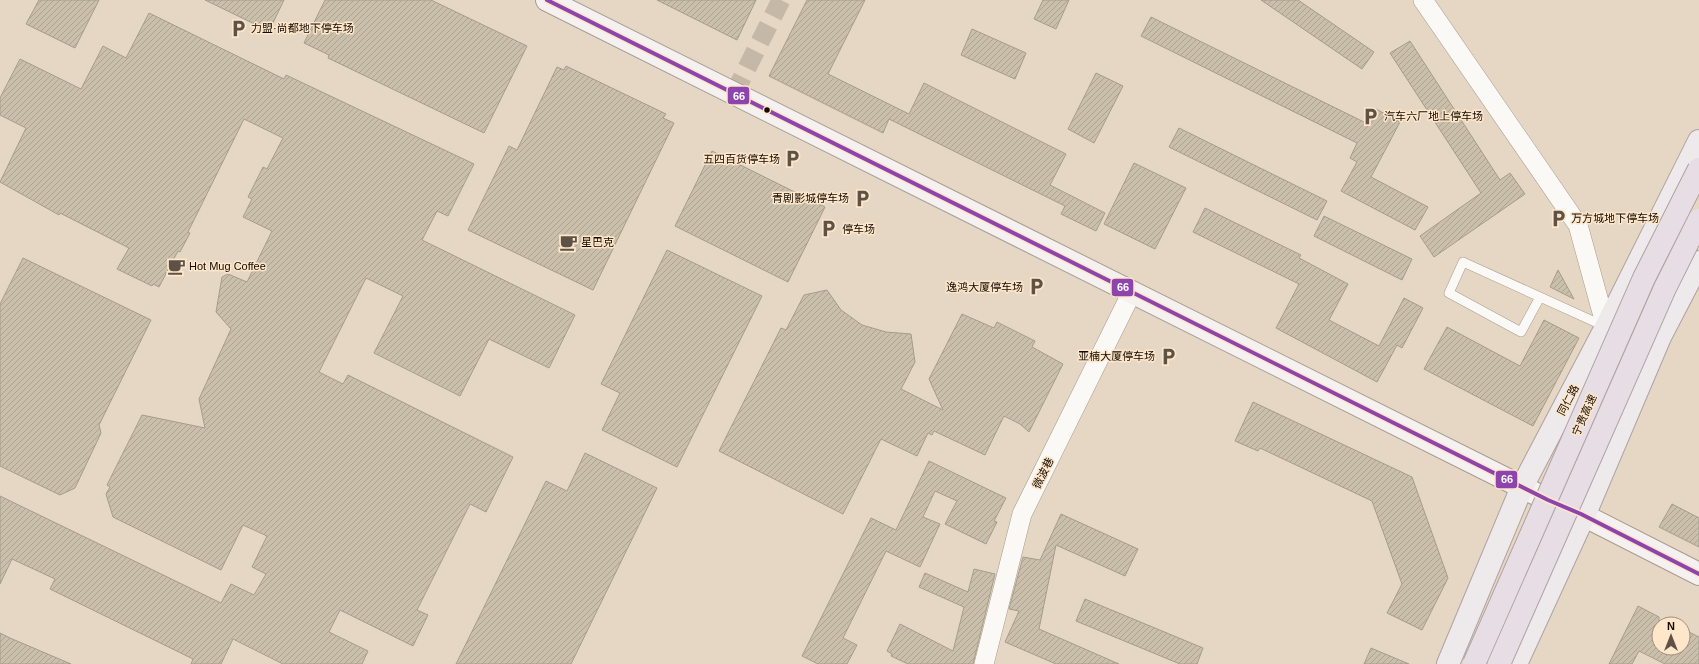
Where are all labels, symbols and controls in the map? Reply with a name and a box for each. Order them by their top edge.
parking icon: 力盟·尚都地下停车场 [228,18,248,38]
place label: 力盟·尚都地下停车场 [251,22,354,34]
line badge: 66 [727,86,750,105]
text: 66 [733,90,745,102]
unlabelled marker [762,105,772,115]
parking icon: 汽车六厂地上停车场 [1361,106,1381,126]
place label: 汽车六厂地上停车场 [1384,110,1483,122]
parking icon: 五四百货停车场 [783,149,803,169]
place label: 五四百货停车场 [703,153,780,165]
parking icon: 青剧影城停车场 [852,188,872,208]
place label: 青剧影城停车场 [772,192,849,204]
parking icon: 万方城地下停车场 [1548,208,1568,228]
place label: 万方城地下停车场 [1571,212,1659,224]
parking icon: 停车场 [819,219,839,239]
place label: 停车场 [842,223,875,235]
cafe icon: 星巴克 [558,232,578,252]
place label: 星巴克 [581,236,614,248]
cafe icon: Hot Mug Coffee [166,256,186,276]
place label: Hot Mug Coffee [189,260,266,272]
parking icon: 逸鸿大厦停车场 [1026,277,1046,297]
line badge: 66 [1111,278,1134,297]
place label: 逸鸿大厦停车场 [946,281,1023,293]
text: 66 [1117,281,1129,293]
parking icon: 亚楠大厦停车场 [1158,346,1178,366]
place label: 亚楠大厦停车场 [1078,350,1155,362]
street label: 同仁路 [1555,383,1581,417]
street label: 宁贵高速 [1570,392,1598,438]
street label: 微波巷 [1030,456,1056,491]
line badge: 66 [1495,470,1518,489]
text: 66 [1501,473,1513,485]
north arrow [1651,616,1691,656]
text: N [1667,620,1675,632]

